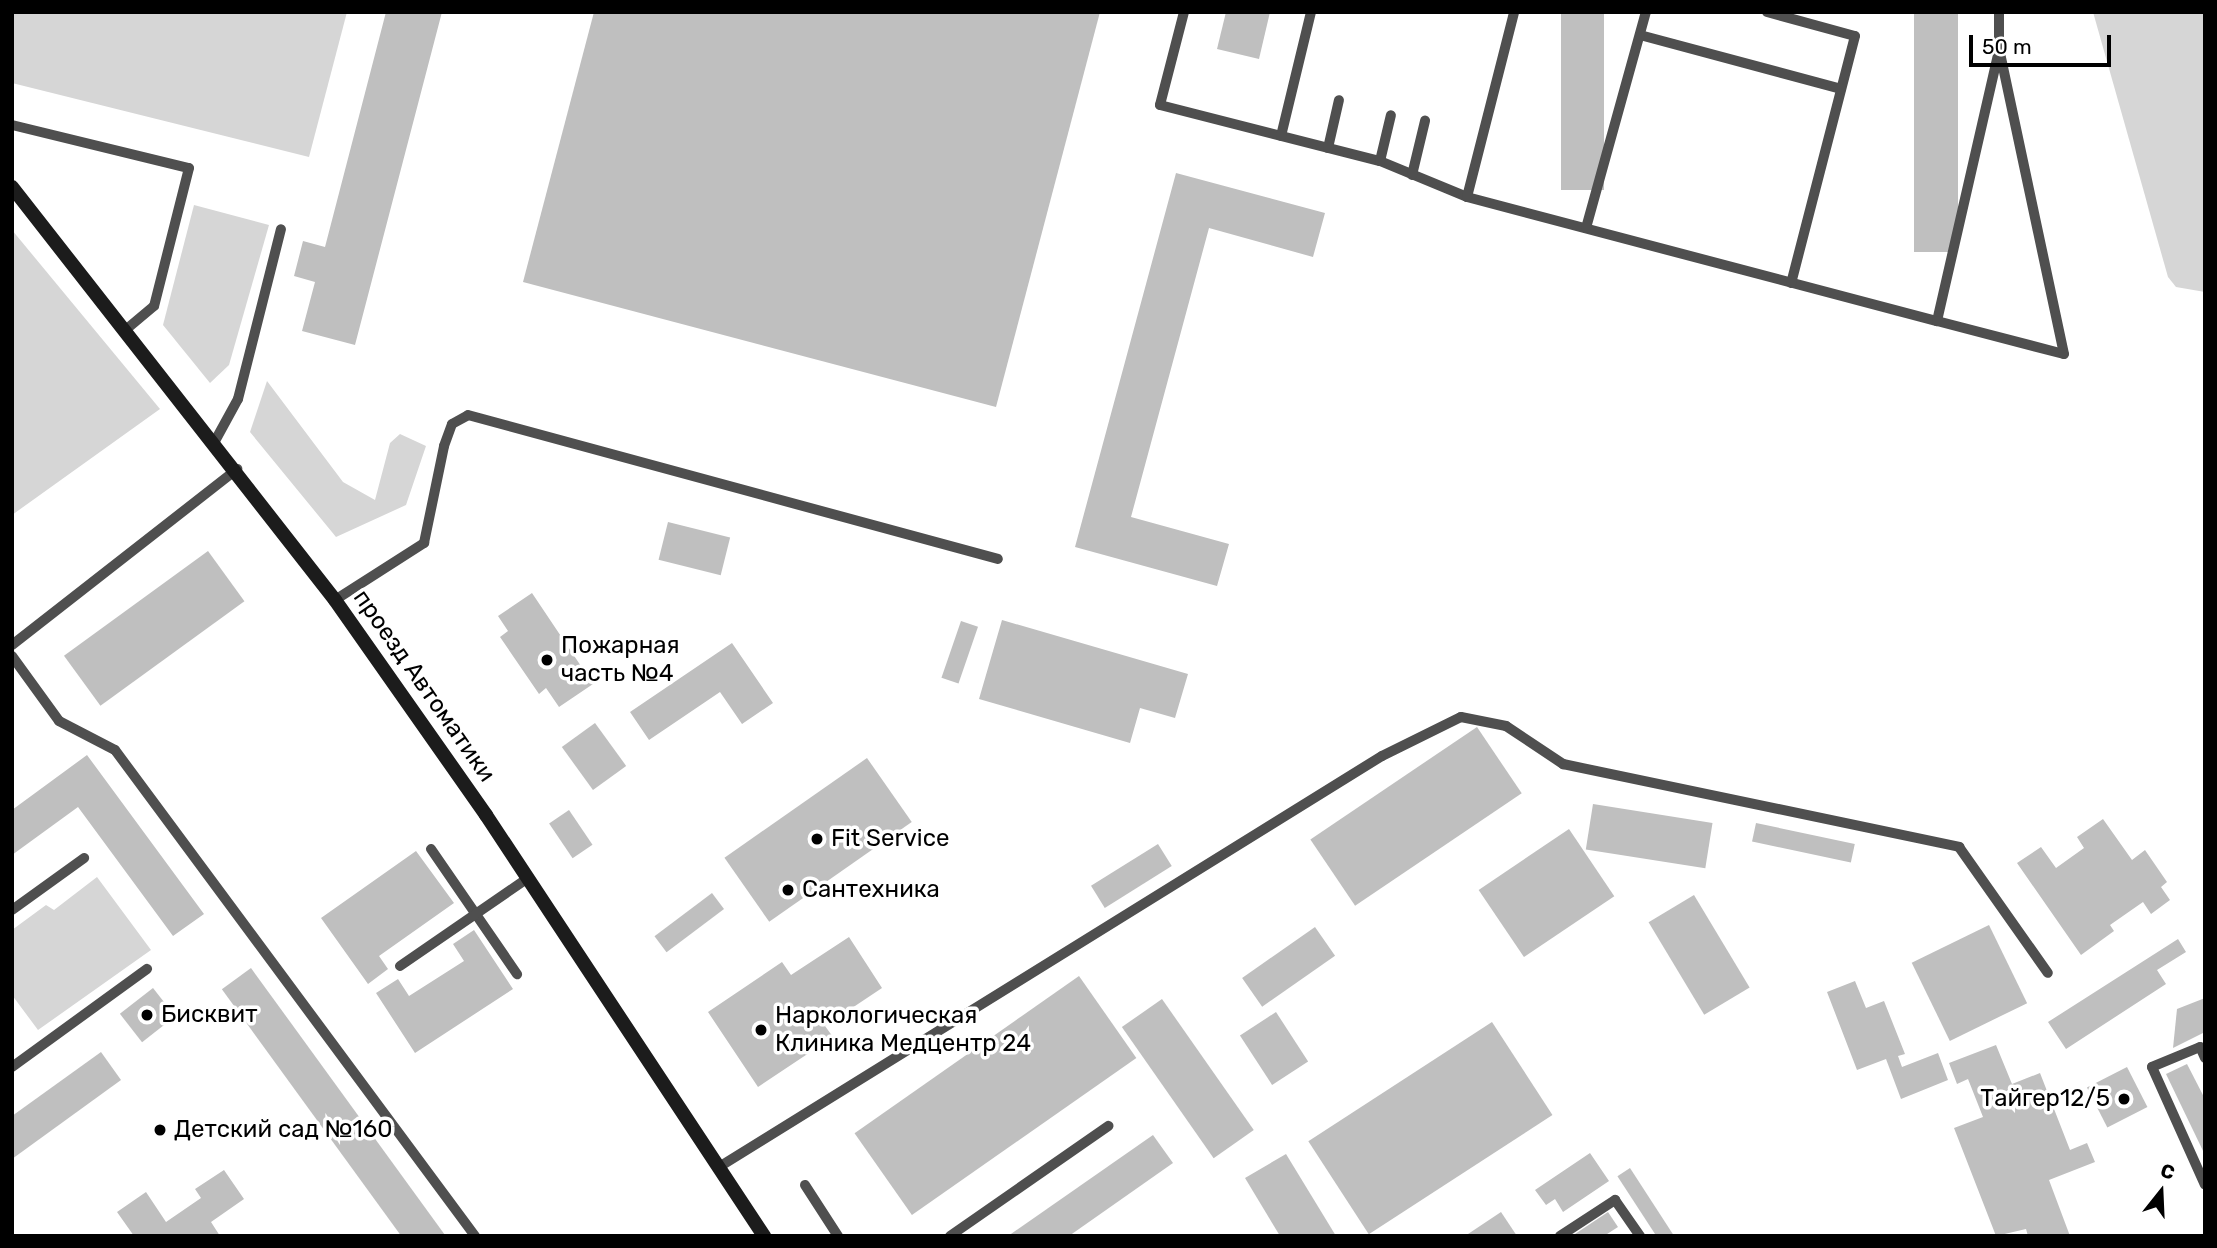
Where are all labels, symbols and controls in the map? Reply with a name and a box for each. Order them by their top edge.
scale bar [1972,21,2114,65]
text: 50 m [1982,34,2032,59]
street label: проезд Автоматики [347,584,501,788]
place label: Пожарная часть №4 [561,632,680,688]
marker: Пожарная часть №4 [539,652,555,668]
place label: Fit Service [831,825,949,853]
marker: Fit Service [809,831,825,847]
place label: Сантехника [802,876,940,904]
marker: Сантехника [780,882,796,898]
place label: Бисквит [161,1001,257,1029]
place label: Наркологическая Клиника Медцентр 24 [775,1002,1031,1058]
marker: Бисквит [139,1007,155,1023]
marker: Наркологическая Клиника Медцентр 24 [753,1022,769,1038]
place label: Тайгер12/5 [1980,1085,2110,1113]
marker: Тайгер12/5 [2116,1091,2132,1107]
place label: Детский сад №160 [174,1116,392,1144]
marker: Детский сад №160 [152,1122,168,1138]
north arrow [2126,1157,2196,1227]
text: С [2158,1159,2178,1185]

